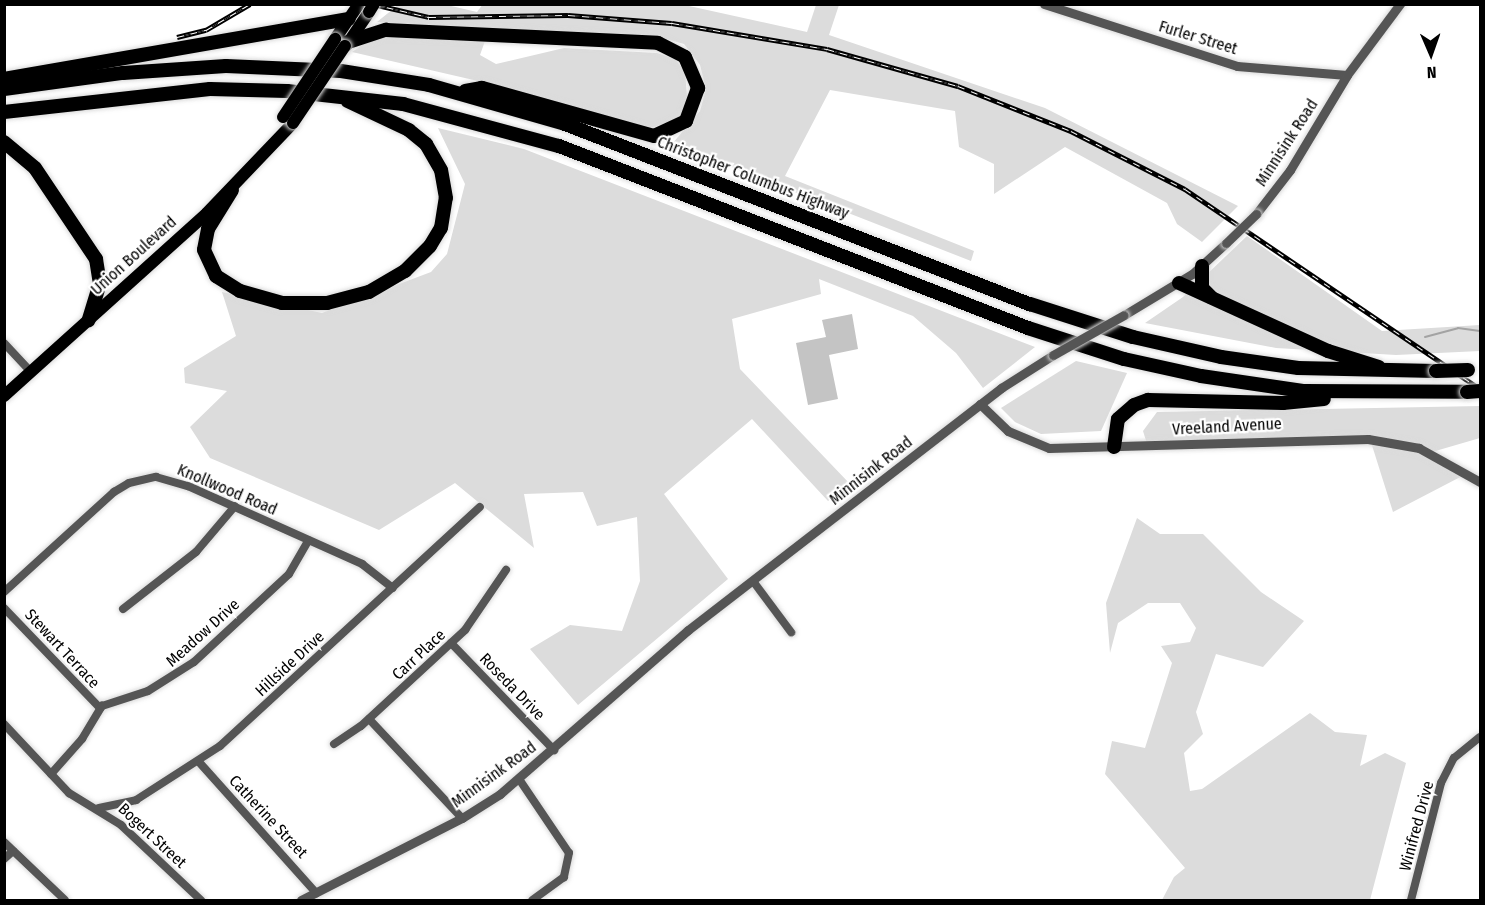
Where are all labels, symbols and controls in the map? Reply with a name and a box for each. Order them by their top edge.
street label: Furler Street [1156,17,1240,59]
north arrow [1401,24,1461,84]
text: N [1427,63,1437,82]
street label: Minnisink Road [1252,96,1322,190]
street label: Christopher Columbus Highway [654,133,852,223]
street label: Union Boulevard [87,213,181,299]
street label: Vreeland Avenue [1172,415,1282,439]
street label: Minnisink Road [826,433,916,509]
street label: Knollwood Road [174,460,280,520]
street label: Meadow Drive [162,595,244,671]
street label: Stewart Terrace [21,606,103,692]
street label: Carr Place [389,626,449,684]
street label: Hillside Drive [252,627,328,701]
street label: Roseda Drive [475,650,549,724]
street label: Minnisink Road [448,738,540,812]
street label: Catherine Street [225,772,311,862]
street label: Winifred Drive [1396,779,1438,873]
street label: Bogert Street [114,800,190,872]

